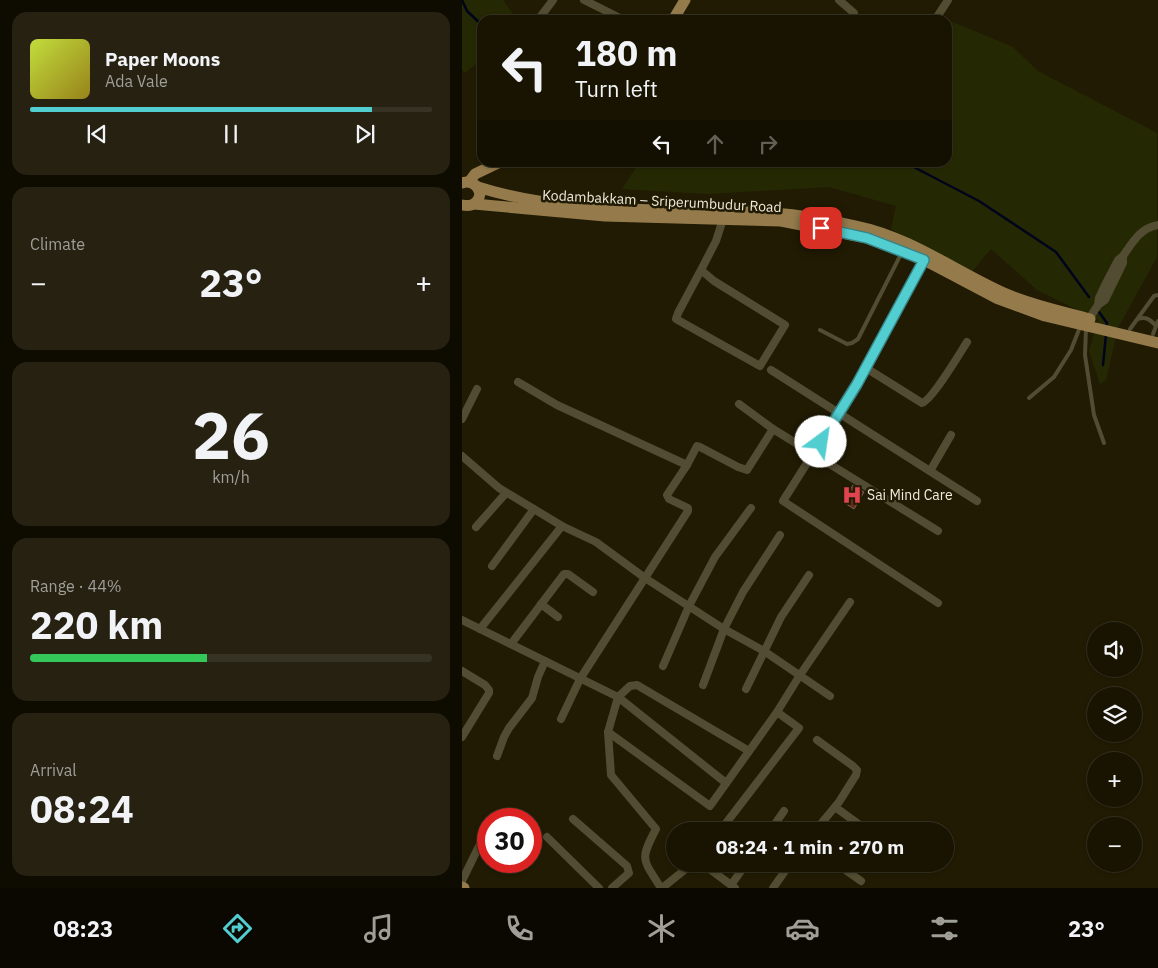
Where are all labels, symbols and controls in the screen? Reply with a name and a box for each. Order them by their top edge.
text: 180 m [575,30,678,76]
icon: left [492,35,557,100]
text: Paper Moons [105,47,220,71]
text: Ada Vale [105,71,168,91]
text: Turn left [575,74,658,103]
icon: previous [83,120,111,148]
icon: pause [217,120,245,148]
icon: next [351,120,379,148]
icon: left [648,130,676,158]
icon: ahead [701,130,729,158]
icon: right [754,130,782,158]
street label: Kodambakkam – Sriperumbudur Road [542,186,782,216]
pin [800,207,842,249]
icon: arrive [807,214,835,242]
text: Climate [30,234,85,254]
text: 23° [199,258,263,307]
text: − [30,264,47,301]
text: + [415,264,432,301]
text: 26 [192,392,270,477]
position arrow [794,415,846,467]
text: km/h [212,467,250,487]
hospital icon: Sai Mind Care [841,484,863,506]
place label: Sai Mind Care [867,486,953,504]
text: Range · 44% [30,576,122,596]
text: 220 km [30,600,163,649]
map controls [1087,622,1142,872]
button: sound [1087,622,1142,677]
button: layers [1087,687,1142,742]
button: + [1087,752,1142,807]
text: Arrival [30,760,77,780]
text: 08:24 [30,784,134,833]
speed limit sign: 30 [477,808,542,873]
button: − [1087,817,1142,872]
text: 08:24 · 1 min · 270 m [716,835,904,859]
icon: directions [220,911,255,946]
icon: music [361,911,396,946]
icon: phone [502,911,537,946]
icon: climate [644,911,679,946]
icon: car [785,911,820,946]
icon: filters [927,911,962,946]
text: 08:23 [53,914,113,943]
text: 23° [1068,914,1105,943]

